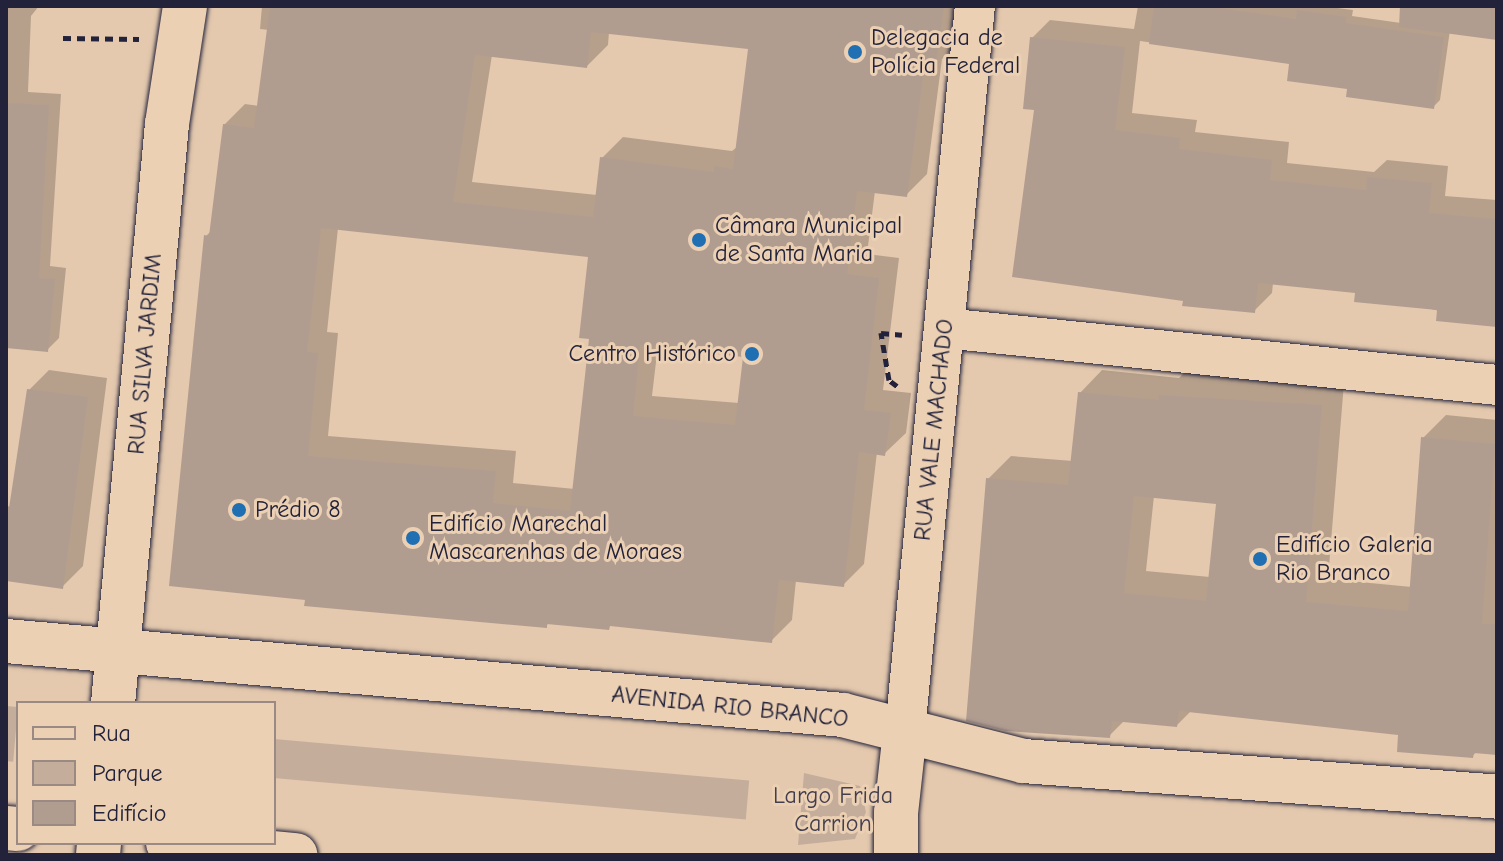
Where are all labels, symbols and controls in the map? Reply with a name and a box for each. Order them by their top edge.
place label: Delegacia de Polícia Federal [871,24,1020,80]
marker: Delegacia de Polícia Federal [846,43,864,61]
place label: Câmara Municipal de Santa Maria [715,212,902,268]
marker: Câmara Municipal de Santa Maria [690,231,708,249]
street label: RUA SILVA JARDIM [122,252,168,456]
street label: RUA VALE MACHADO [908,318,960,542]
place label: Centro Histórico [568,340,736,368]
marker: Centro Histórico [743,345,761,363]
place label: Prédio 8 [255,496,341,524]
marker: Prédio 8 [230,501,248,519]
place label: Edifício Marechal Mascarenhas de Moraes [429,510,682,566]
marker: Edifício Marechal Mascarenhas de Moraes [404,529,422,547]
place label: Edifício Galeria Rio Branco [1276,531,1433,587]
marker: Edifício Galeria Rio Branco [1251,550,1269,568]
street label: AVENIDA RIO BRANCO [610,680,850,734]
legend [16,701,276,845]
text: Rua [92,719,131,747]
text: Parque [92,759,163,787]
park label: Largo Frida Carrion [773,782,893,838]
text: Edifício [92,799,167,827]

